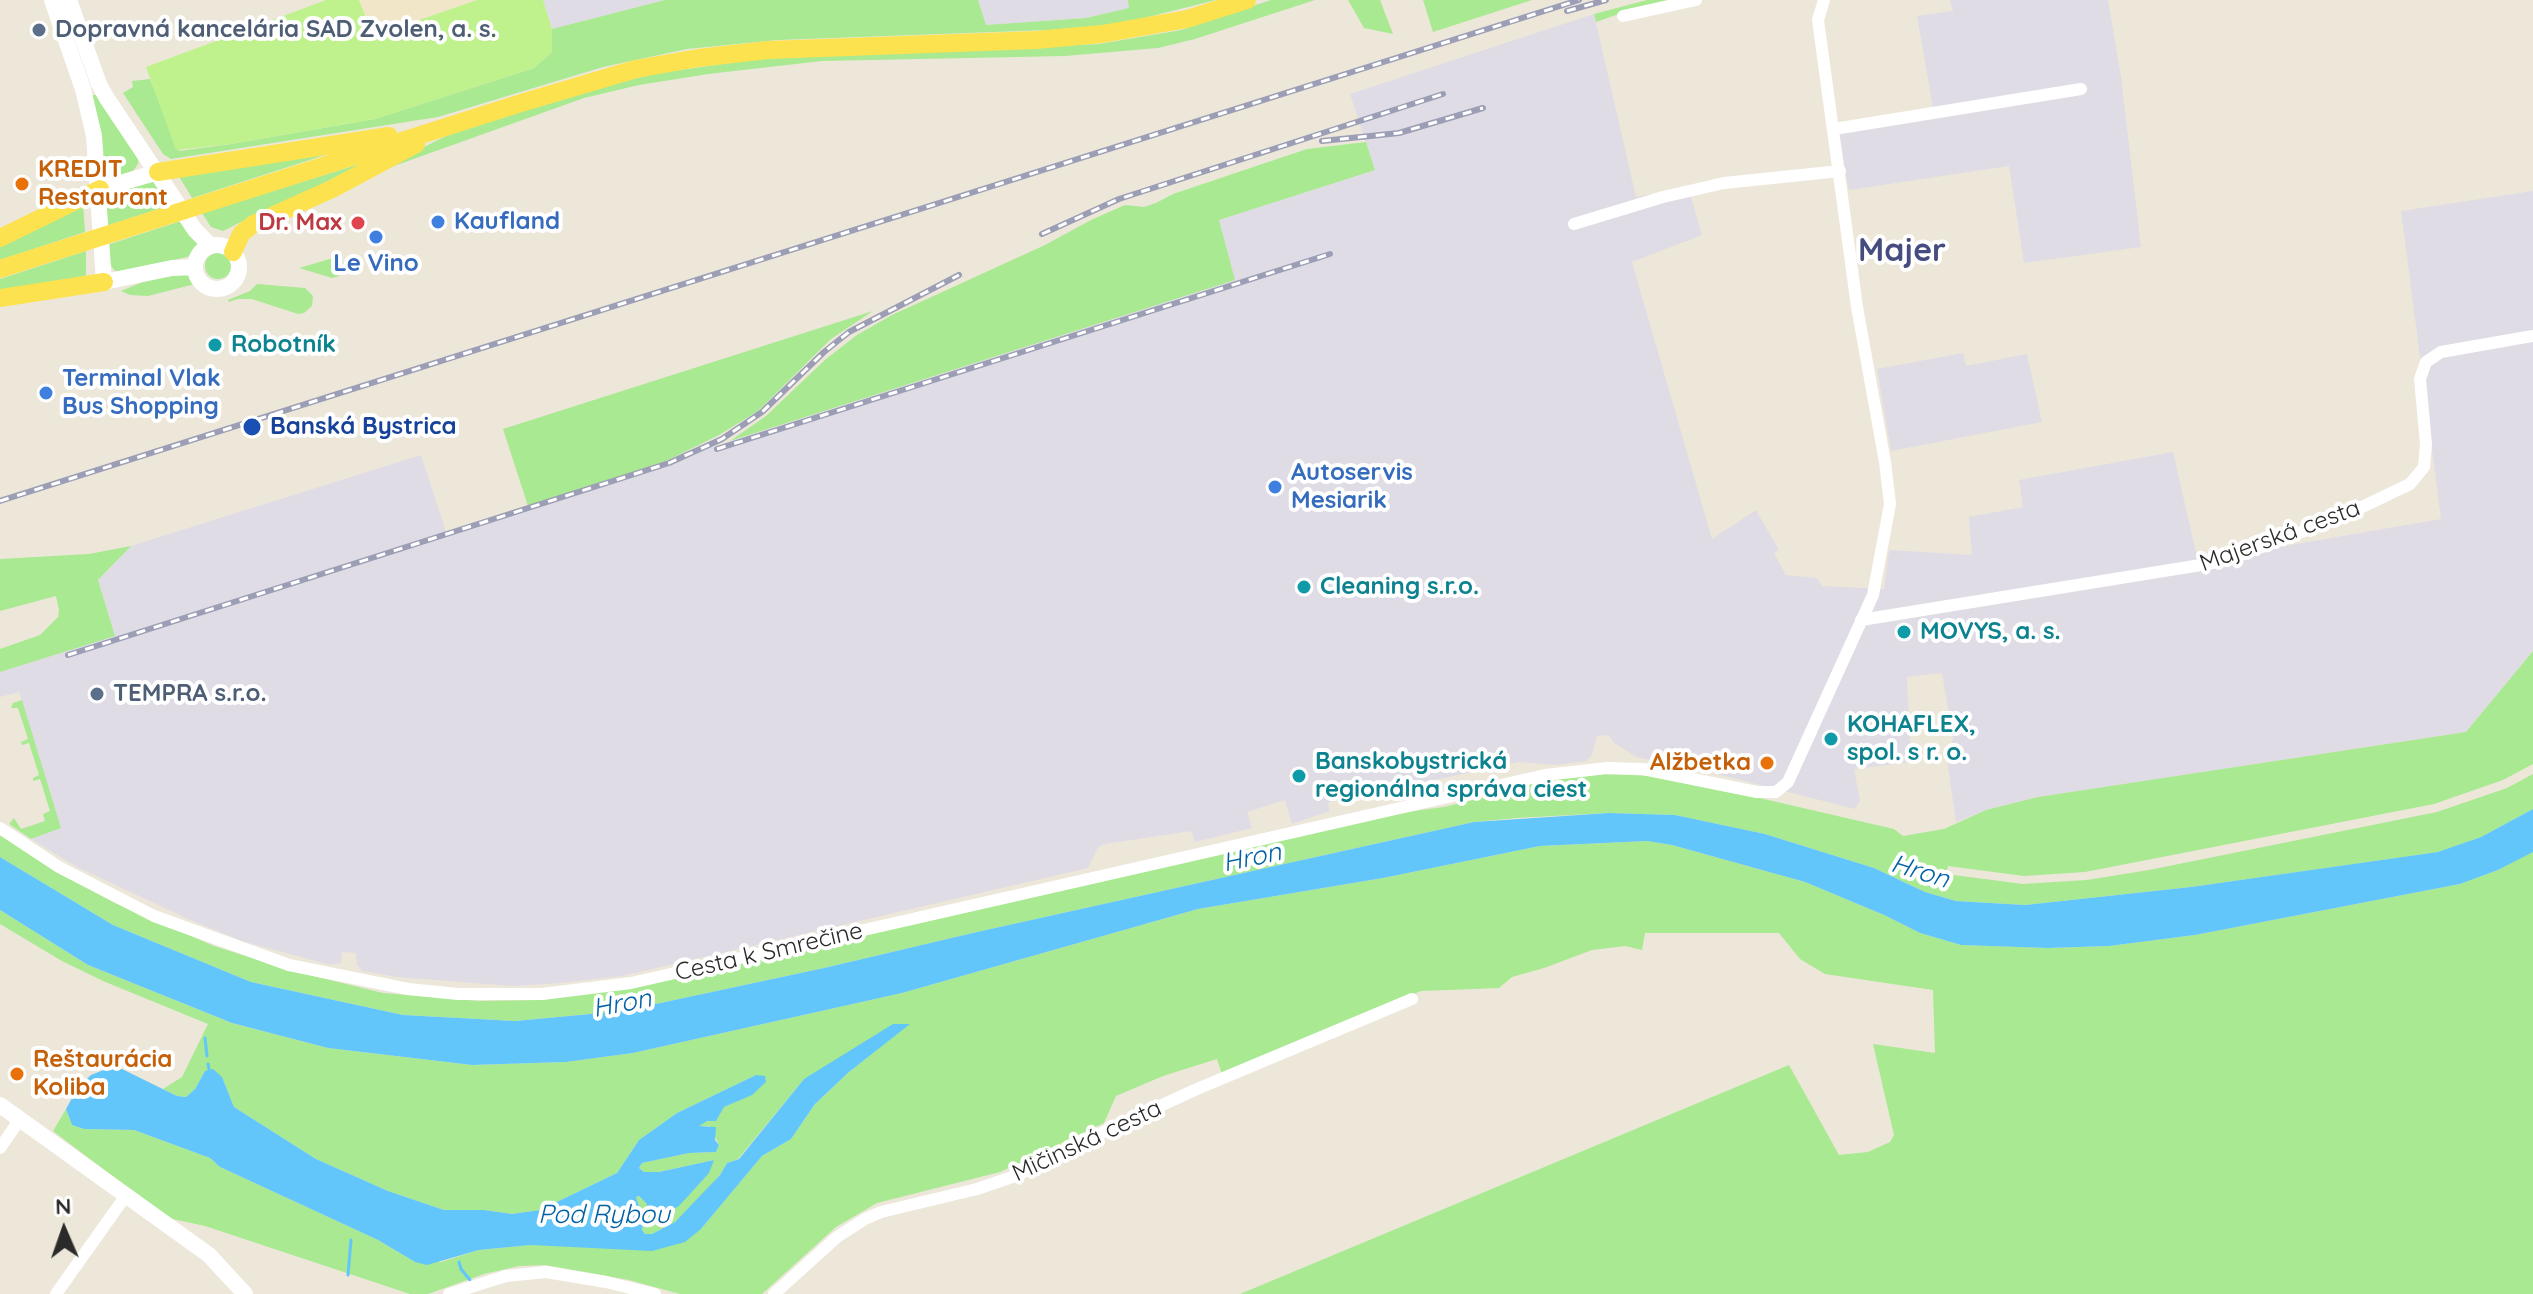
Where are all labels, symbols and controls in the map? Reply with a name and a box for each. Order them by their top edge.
place label: Dopravná kancelária SAD Zvolen, a. s. [55,16,497,44]
marker: Dopravná kancelária SAD Zvolen, a. s. [30,21,48,39]
place label: KREDIT Restaurant [38,156,168,212]
marker: KREDIT Restaurant [13,175,31,193]
place label: Kaufland [454,208,560,236]
place label: Dr. Max [258,209,342,237]
marker: Kaufland [429,213,447,231]
marker: Dr. Max [349,214,367,232]
marker: Le Vino [367,228,385,246]
district label: Majer [1858,232,1946,270]
place label: Le Vino [333,250,419,278]
place label: Robotník [231,331,336,359]
marker: Robotník [206,336,224,354]
place label: Terminal Vlak Bus Shopping [62,365,221,421]
marker: Terminal Vlak Bus Shopping [37,384,55,402]
place label: Banská Bystrica [270,413,457,441]
marker: Banská Bystrica [241,416,263,438]
place label: Autoservis Mesiarik [1291,459,1413,515]
marker: Autoservis Mesiarik [1266,478,1284,496]
street label: Majerská cesta [2196,494,2364,578]
place label: Cleaning s.r.o. [1320,573,1479,601]
marker: Cleaning s.r.o. [1295,578,1313,596]
place label: MOVYS, a. s. [1920,618,2061,646]
marker: MOVYS, a. s. [1895,623,1913,641]
place label: TEMPRA s.r.o. [113,680,266,708]
marker: TEMPRA s.r.o. [88,685,106,703]
place label: KOHAFLEX, spol. s r. o. [1847,711,1976,767]
marker: KOHAFLEX, spol. s r. o. [1822,730,1840,748]
place label: Banskobystrická regionálna správa ciest [1315,748,1587,804]
place label: Alžbetka [1650,749,1751,777]
marker: Alžbetka [1758,754,1776,772]
marker: Banskobystrická regionálna správa ciest [1290,767,1308,785]
water label: Hron [1220,837,1284,879]
water label: Hron [1887,848,1953,896]
street label: Cesta k Smrečine [672,916,866,988]
water label: Hron [590,983,654,1025]
place label: Reštaurácia Koliba [33,1046,172,1102]
marker: Reštaurácia Koliba [8,1065,26,1083]
street label: Mičinská cesta [1008,1094,1166,1188]
north arrow [24,1190,104,1270]
text: N [55,1192,72,1220]
water label: Pod Rybou [538,1199,670,1231]

